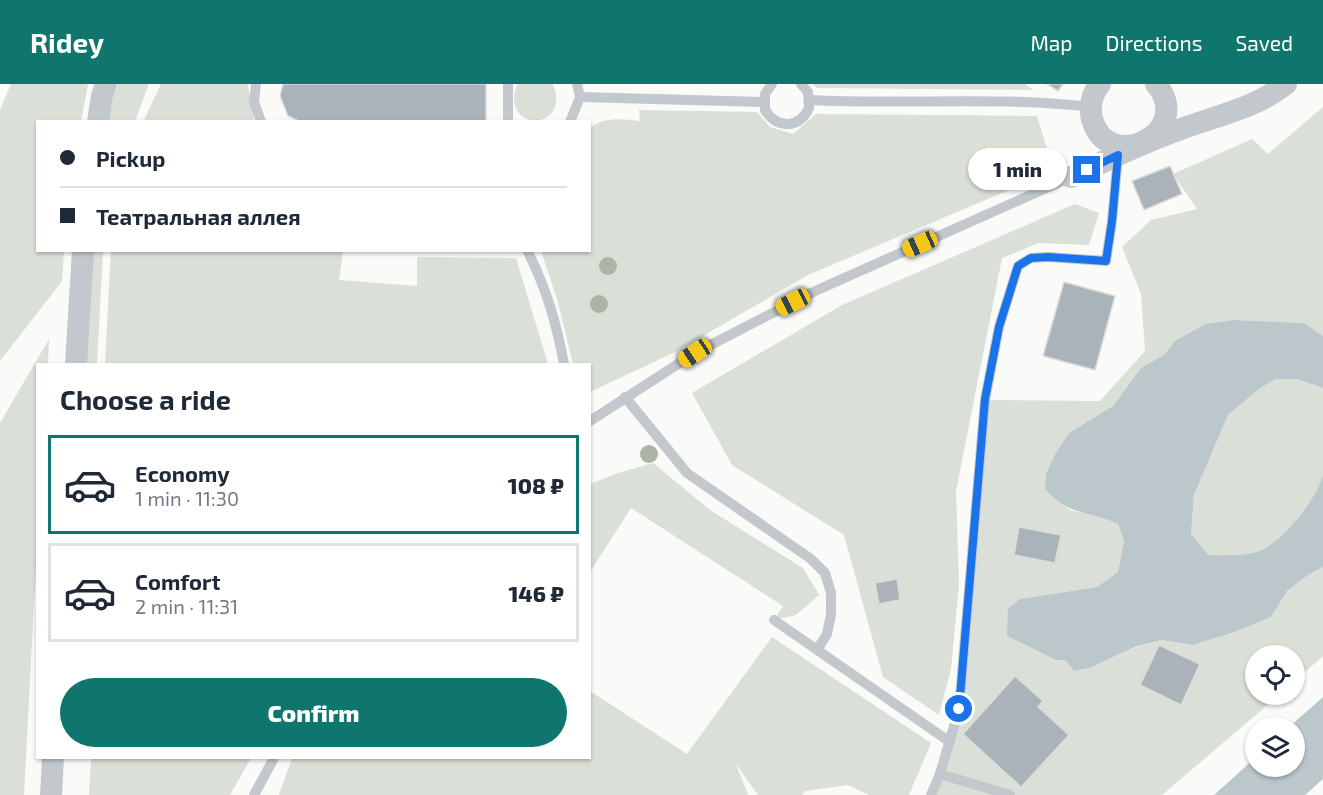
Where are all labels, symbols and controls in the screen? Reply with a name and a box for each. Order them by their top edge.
text: Ridey [30,25,104,59]
text: Map [1030,30,1073,55]
text: Directions [1106,30,1202,55]
text: Saved [1235,30,1293,55]
text: Pickup [96,145,165,171]
callout: 1 min [967,149,1066,191]
route end [1073,156,1100,183]
text: 1 min [993,157,1042,181]
text: Театральная аллея [96,203,301,229]
car [900,228,940,260]
car [773,286,813,318]
car [675,336,715,370]
text: Choose a ride [60,383,231,415]
icon: car [63,458,117,512]
text: Economy [135,460,230,486]
text: 108 ₽ [508,472,564,498]
text: 1 min · 11:30 [135,486,239,510]
icon: car [63,566,117,620]
text: Comfort [135,568,220,594]
text: 146 ₽ [508,580,564,606]
text: 2 min · 11:31 [135,594,238,618]
map controls [1245,645,1305,777]
button: locate [1245,645,1305,705]
button: Confirm [60,678,567,747]
route start [945,695,972,722]
button: layers [1245,717,1305,777]

